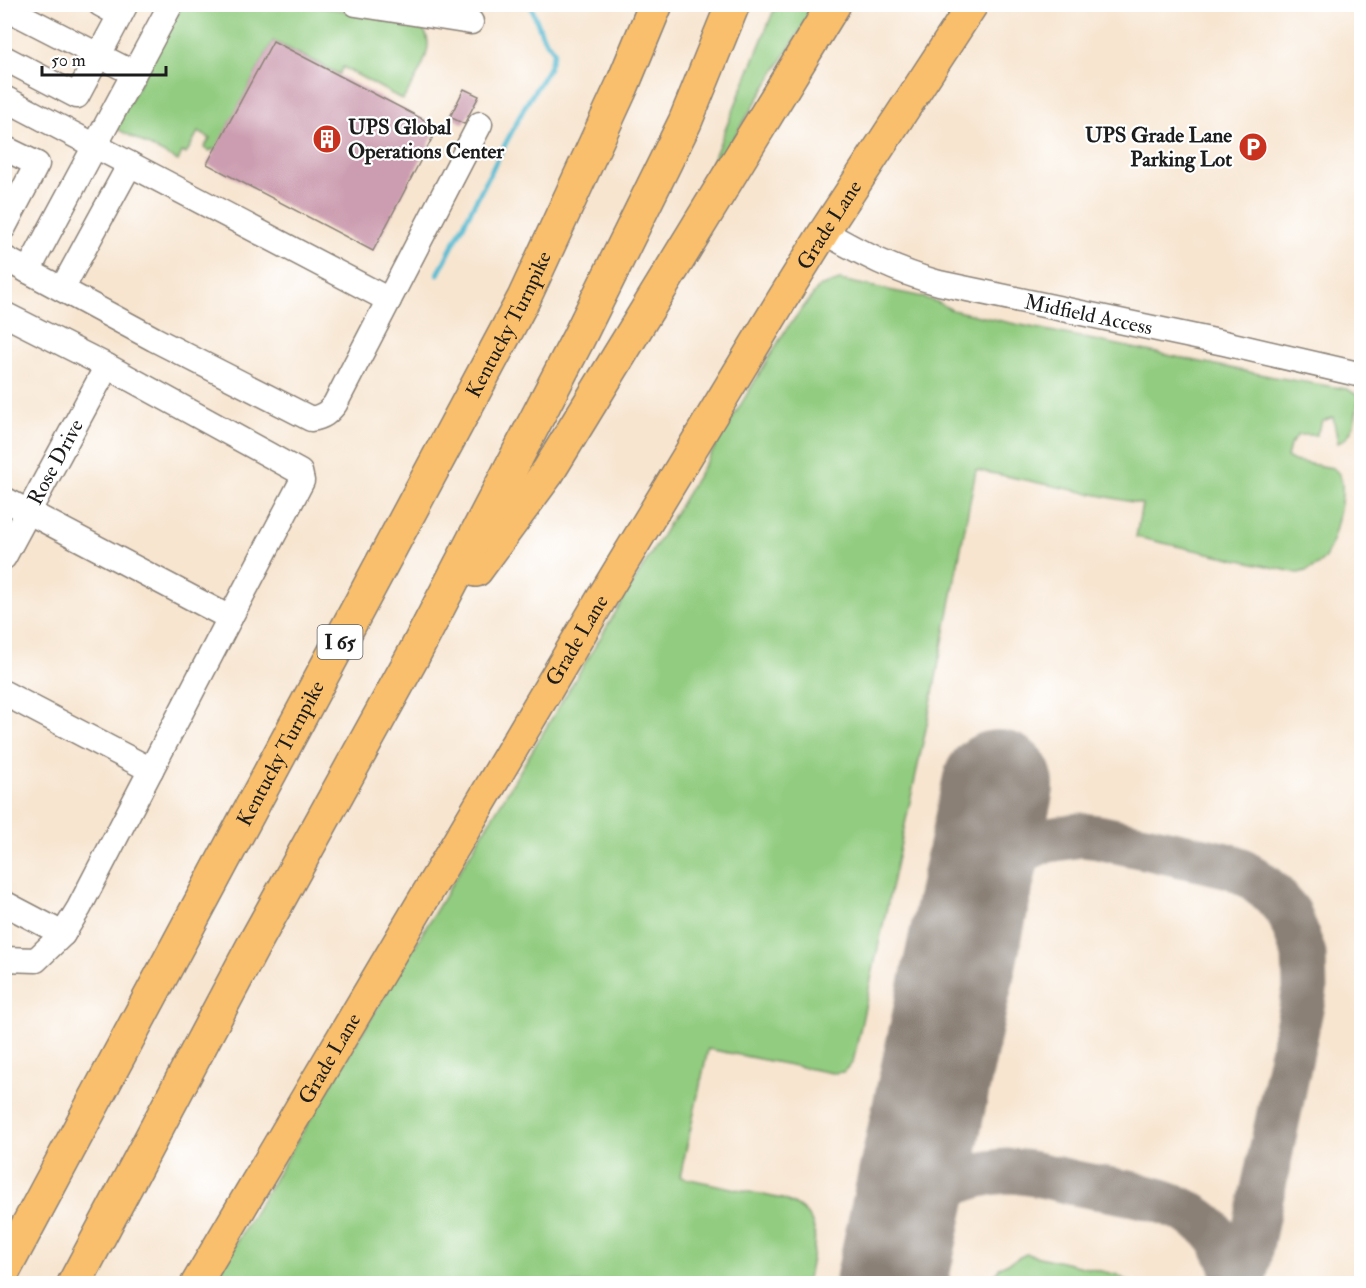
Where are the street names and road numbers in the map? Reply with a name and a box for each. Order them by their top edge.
street label: Grade Lane [791,175,868,275]
street label: Kentucky Turnpike [460,247,558,403]
street label: Midfield Access [1022,288,1155,342]
street label: Rose Drive [22,414,90,510]
street label: Grade Lane [540,590,615,691]
road number: I 65 [318,625,362,659]
street label: Kentucky Turnpike [231,676,331,831]
street label: Grade Lane [292,1008,367,1109]

